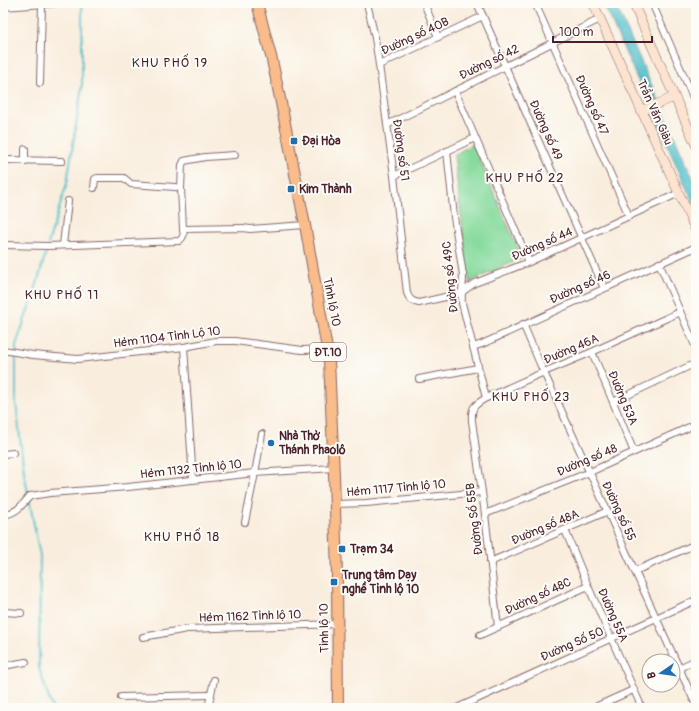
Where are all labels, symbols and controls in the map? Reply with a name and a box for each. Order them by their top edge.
street label: Đường số 40B [379,13,452,59]
scale bar [553,18,652,44]
text: 100 m [559,25,594,40]
street label: Đường số 42 [456,41,522,83]
district label: KHU PHỐ 19 [132,53,208,71]
street label: Đường số 47 [572,72,613,138]
street label: Trần Văn Giàu [633,76,678,147]
street label: Đường số 49 [526,97,566,163]
street label: Đường số 51 [389,118,413,182]
place label: Đại Hòa [302,134,341,149]
marker: Đại Hòa [289,136,299,146]
district label: KHU PHỐ 22 [485,168,565,186]
place label: Kim Thành [299,182,352,197]
marker: Kim Thành [286,184,296,194]
street label: Đường số 44 [509,223,575,265]
street label: Đường số 49C [438,241,462,313]
street label: Đường số 46 [547,266,613,308]
street label: Tỉnh lộ 10 [319,276,344,328]
district label: KHU PHỐ 11 [25,285,99,303]
street label: Hẻm 1104 Tỉnh Lộ 10 [113,323,221,352]
street label: Đường 46A [541,331,601,368]
road number: ĐT.10 [310,343,346,361]
street label: Đường 53A [604,369,641,428]
district label: KHU PHỐ 23 [492,387,570,405]
place label: Nhà Thờ Thánh Phaolô [278,429,346,458]
marker: Nhà Thờ Thánh Phaolô [266,438,276,448]
street label: Đường số 48 [554,440,620,480]
street label: Hẻm 1132 Tỉnh lộ 10 [139,457,243,482]
street label: Hẻm 1117 Tỉnh lộ 10 [346,477,446,500]
street label: Đường số 55 [598,479,640,543]
street label: Đường Số 55B [462,482,486,556]
street label: Đường số 48A [509,506,581,548]
district label: KHU PHỐ 18 [144,527,220,545]
place label: Trạm 34 [349,542,394,557]
marker: Trạm 34 [337,544,347,554]
place label: Trung tâm Dạy nghề Tỉnh lộ 10 [341,568,419,597]
street label: Đường số 48C [502,574,574,618]
marker: Trung tâm Dạy nghề Tỉnh lộ 10 [329,577,339,587]
street label: Đường 55A [594,586,631,645]
street label: Tỉnh lộ 10 [317,603,332,653]
street label: Hẻm 1162 Tỉnh lộ 10 [199,607,301,626]
street label: Đường Số 50 [538,623,606,665]
north arrow [641,653,681,693]
text: B [645,671,659,680]

